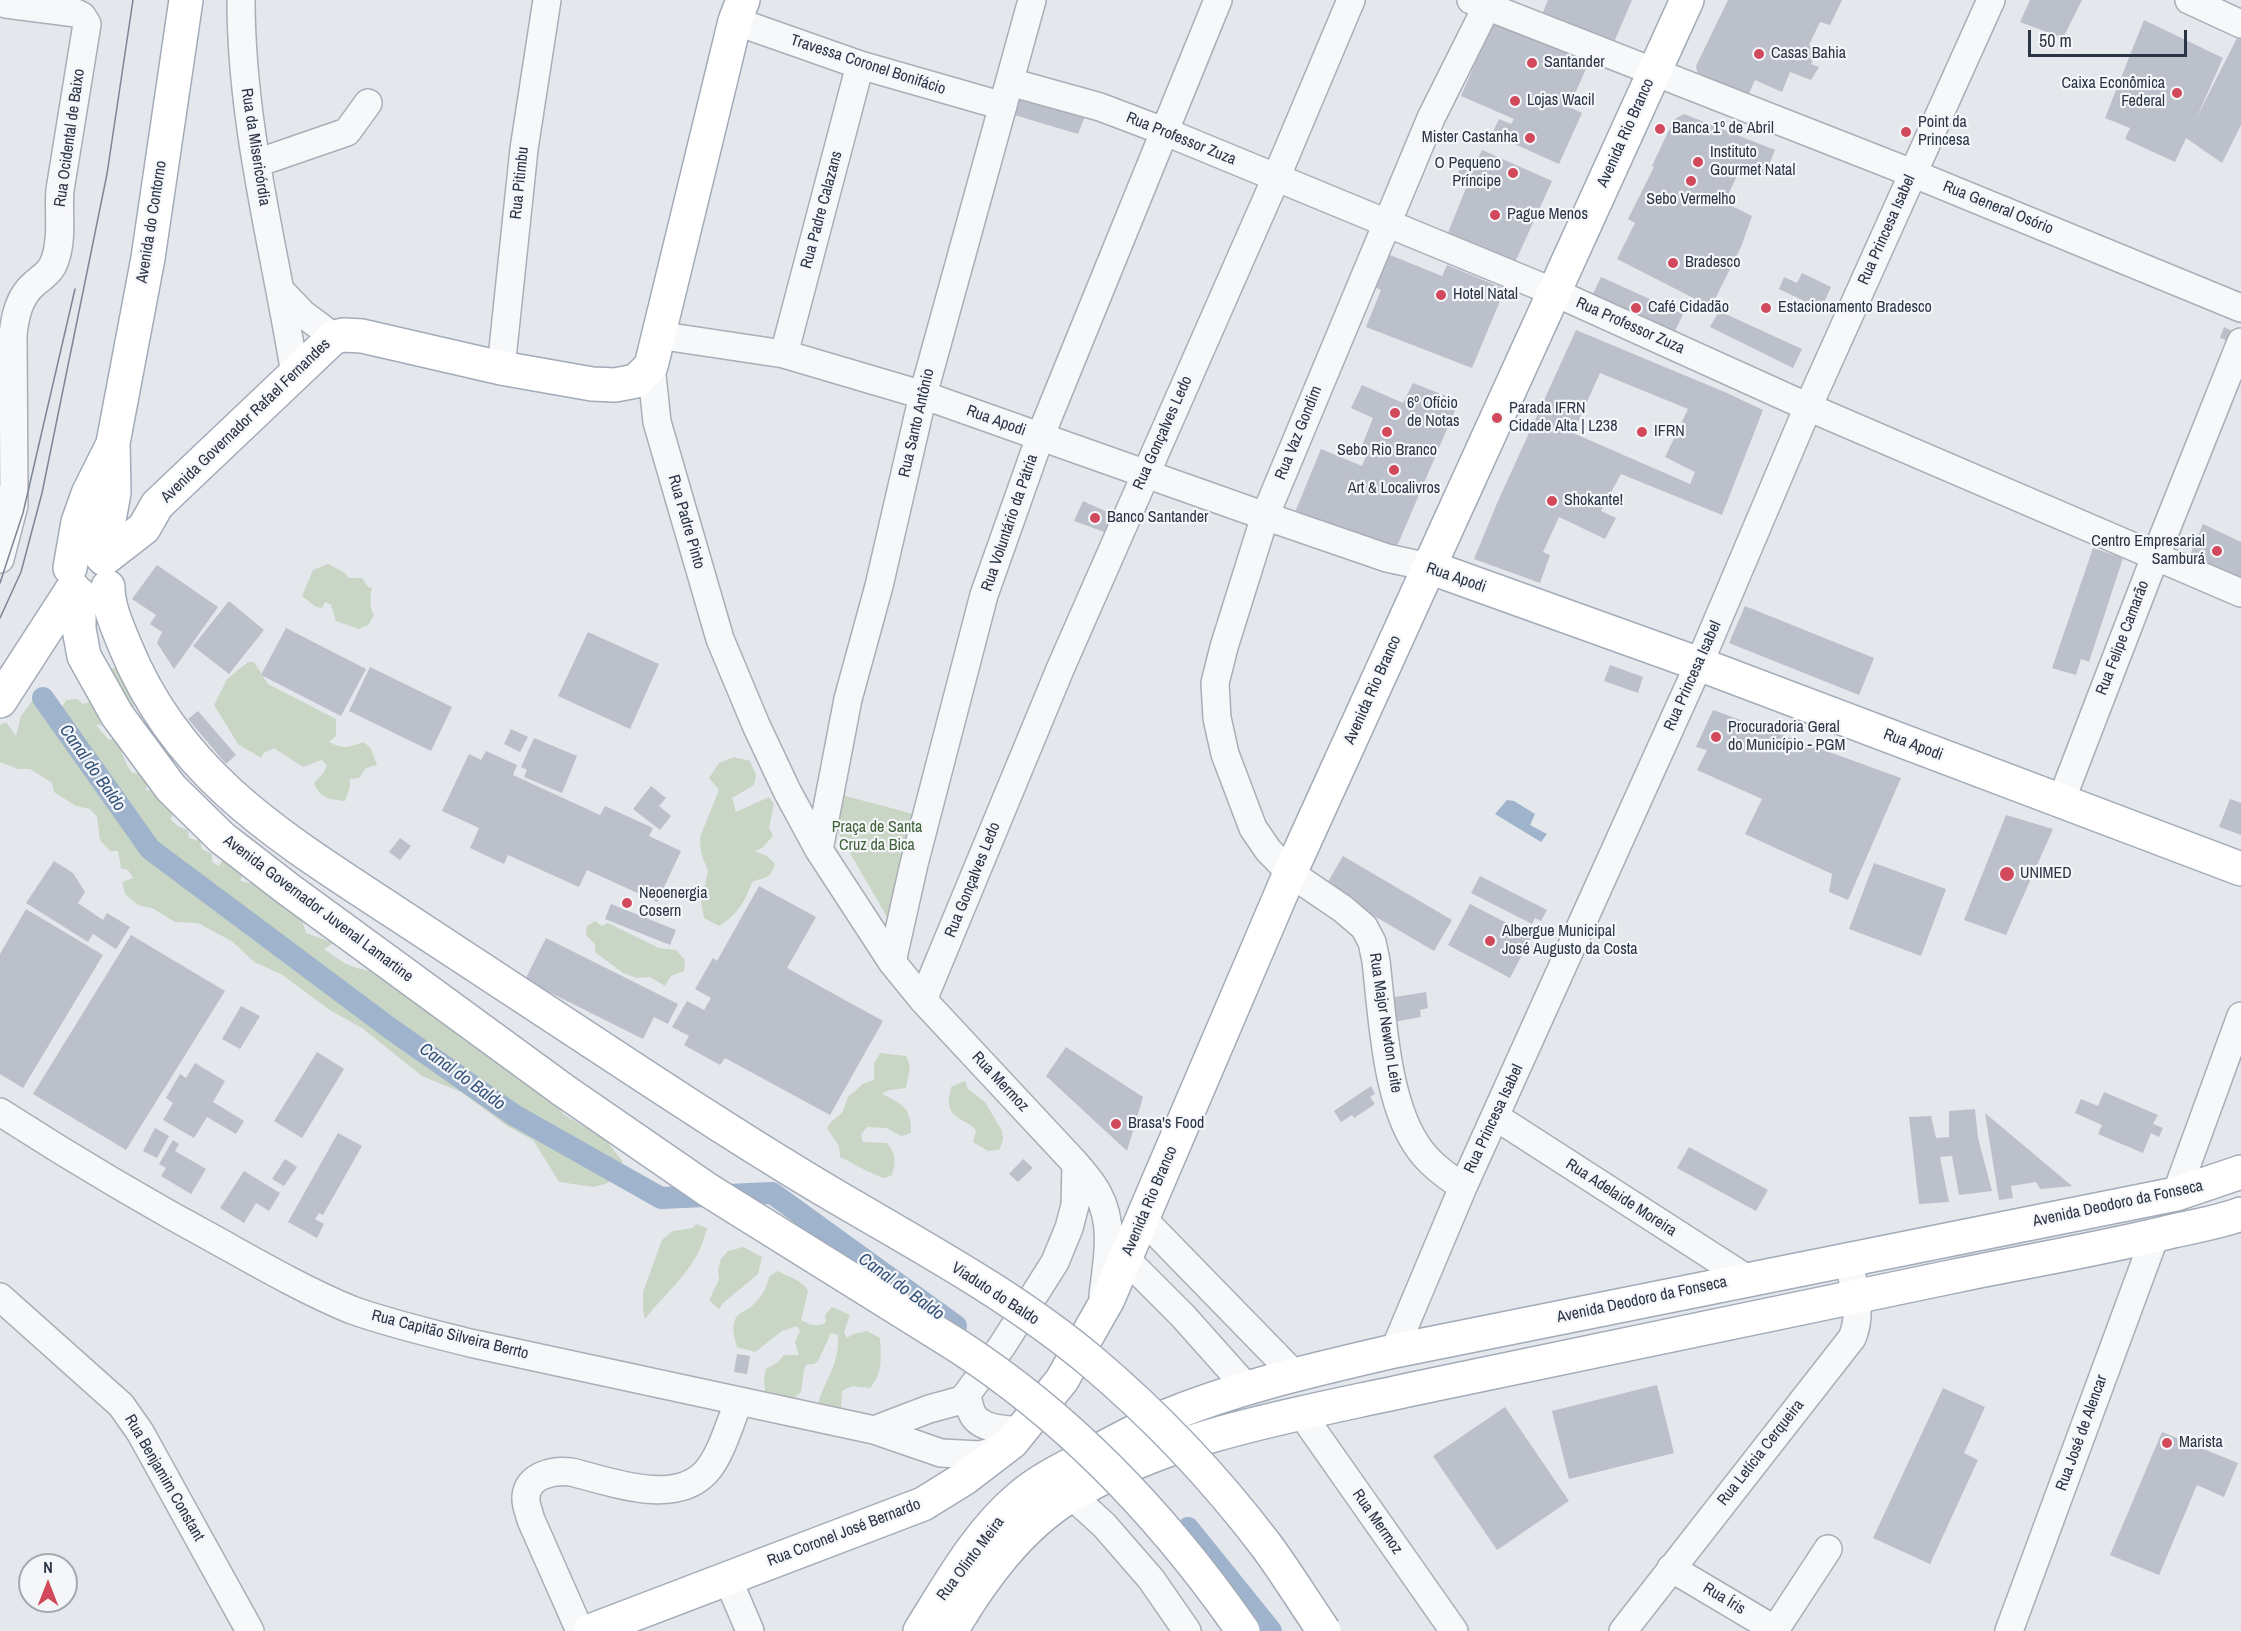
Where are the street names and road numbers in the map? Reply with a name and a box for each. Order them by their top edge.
street label: Travessa Coronel Bonifácio [788,31,948,99]
street label: Rua Ocidental de Baixo [51,68,89,208]
street label: Avenida Rio Branco [1593,76,1659,190]
street label: Rua da Misericórdia [236,87,274,207]
street label: Rua Professor Zuza [1123,108,1239,170]
street label: Rua Pitimbu [507,146,533,220]
street label: Rua Padre Calazans [797,149,847,271]
street label: Avenida do Contorno [133,159,171,285]
street label: Rua Princesa Isabel [1854,172,1920,288]
street label: Rua General Osório [1940,177,2056,239]
street label: Rua Professor Zuza [1573,294,1687,358]
street label: Avenida Governador Rafael Fernandes [157,335,335,507]
street label: Rua Santo Antônio [895,367,939,479]
street label: Rua Gonçalves Ledo [1129,373,1197,493]
street label: Rua Vaz Gondim [1271,383,1327,483]
street label: Rua Apodi [964,401,1028,441]
street label: Rua Voluntário da Pátria [978,452,1042,594]
street label: Rua Padre Pinto [663,473,709,571]
street label: Rua Apodi [1424,559,1488,597]
street label: Rua Felipe Camarão [2092,578,2154,698]
street label: Rua Princesa Isabel [1660,618,1726,734]
street label: Avenida Rio Branco [1340,633,1406,747]
street label: Rua Apodi [1881,725,1945,765]
street label: Rua Gonçalves Ledo [941,820,1005,940]
street label: Avenida Governador Juvenal Lamartine [219,831,417,987]
street label: Rua Major Newton Leite [1364,952,1406,1094]
street label: Rua Mermoz [967,1048,1033,1116]
street label: Rua Princesa Isabel [1460,1061,1528,1177]
street label: Avenida Rio Branco [1118,1143,1182,1259]
street label: Rua Adelaide Moreira [1562,1155,1680,1241]
street label: Avenida Deodoro da Fonseca [2031,1177,2205,1231]
street label: Viaduto do Baldo [948,1259,1042,1329]
street label: Avenida Deodoro da Fonseca [1555,1273,1729,1327]
street label: Rua Capitão Silveira Berrto [369,1306,531,1364]
street label: Rua José de Alencar [2052,1372,2112,1494]
street label: Rua Letícia Cerqueira [1714,1396,1808,1510]
street label: Rua Benjamim Constant [120,1411,208,1545]
street label: Rua Mermoz [1348,1486,1406,1558]
street label: Rua Coronel José Bernardo [765,1495,923,1571]
street label: Rua Olinto Meira [933,1513,1009,1605]
street label: Rua Íris [1699,1579,1749,1619]

